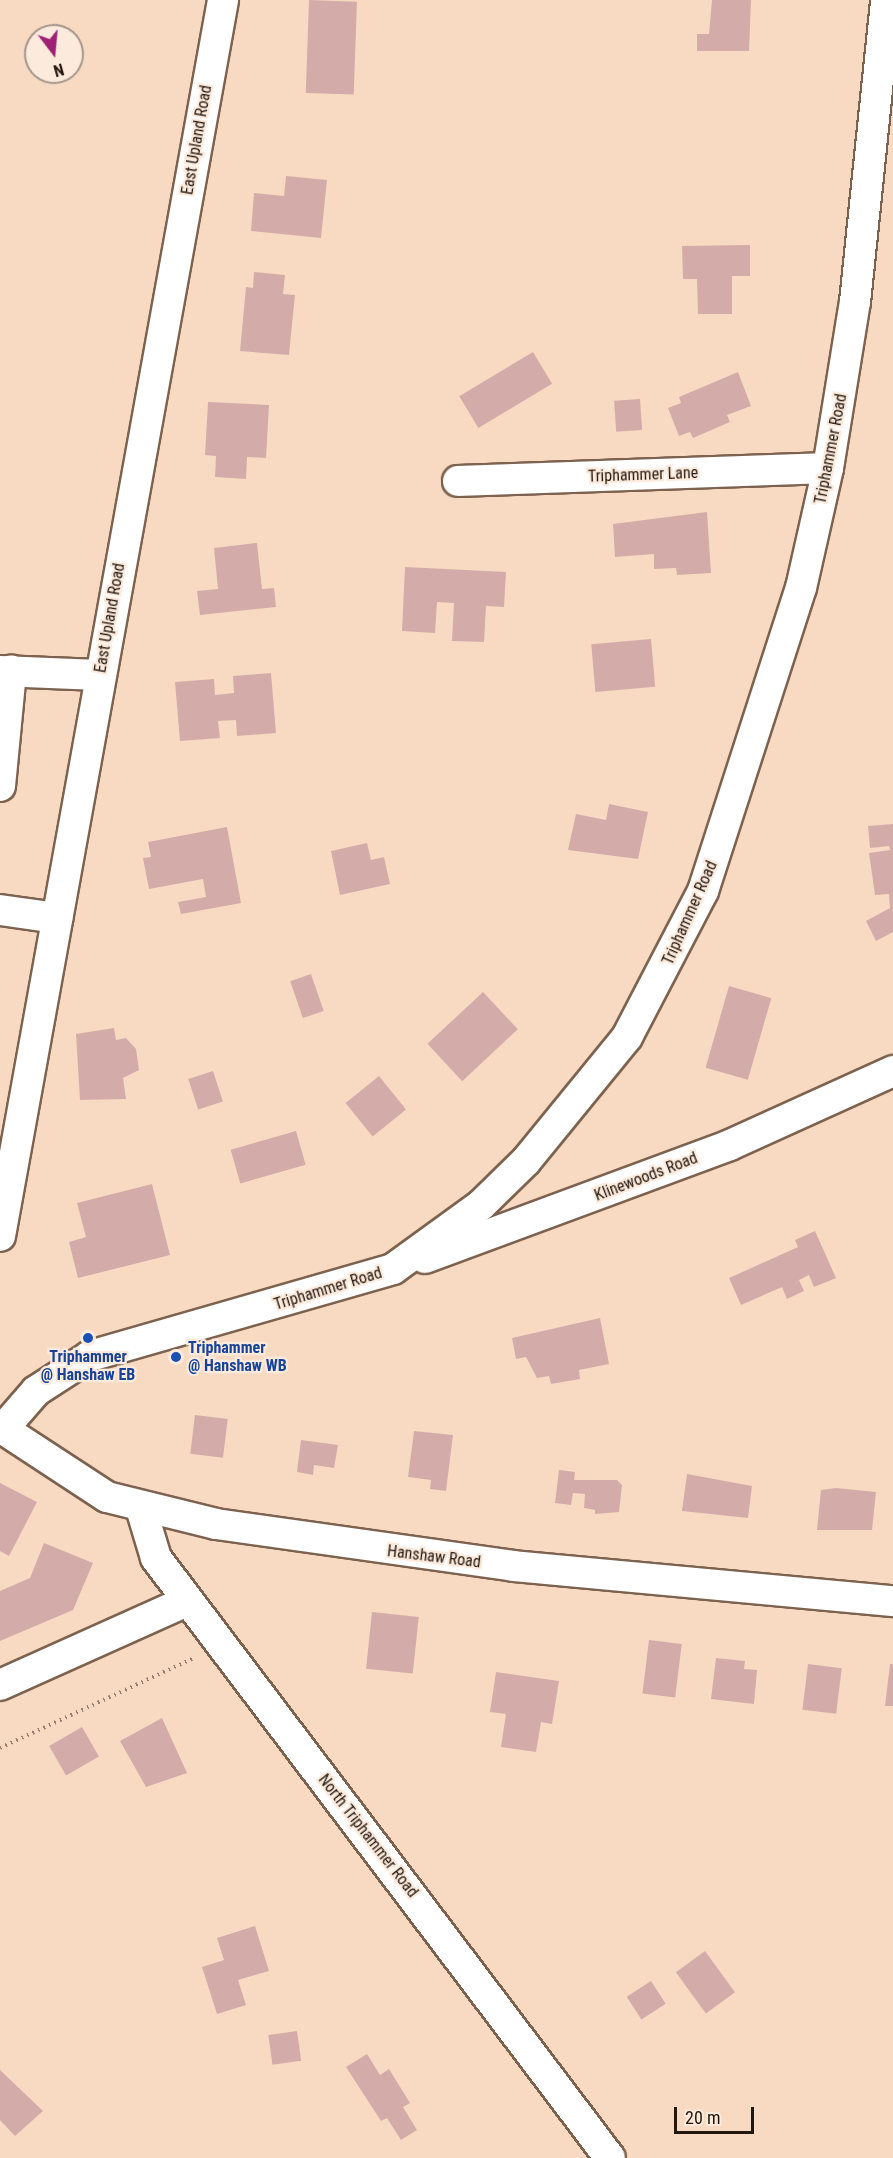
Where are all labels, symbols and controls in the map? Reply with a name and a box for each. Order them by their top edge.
north arrow [24,24,84,84]
text: N [51,59,66,80]
street label: East Upland Road [178,84,216,196]
street label: Triphammer Road [811,392,851,506]
street label: Triphammer Lane [588,463,698,487]
street label: East Upland Road [91,562,129,674]
street label: Triphammer Road [658,858,722,968]
street label: Klinewoods Road [592,1149,700,1205]
street label: Triphammer Road [272,1263,384,1315]
marker: Triphammer @ Hanshaw EB [81,1331,95,1345]
place label: Triphammer @ Hanshaw WB [188,1338,287,1376]
place label: Triphammer @ Hanshaw EB [41,1347,135,1385]
marker: Triphammer @ Hanshaw WB [169,1350,183,1364]
street label: Hanshaw Road [386,1542,482,1572]
street label: North Triphammer Road [314,1771,422,1901]
scale bar [677,2095,756,2133]
text: 20 m [685,2107,720,2128]

